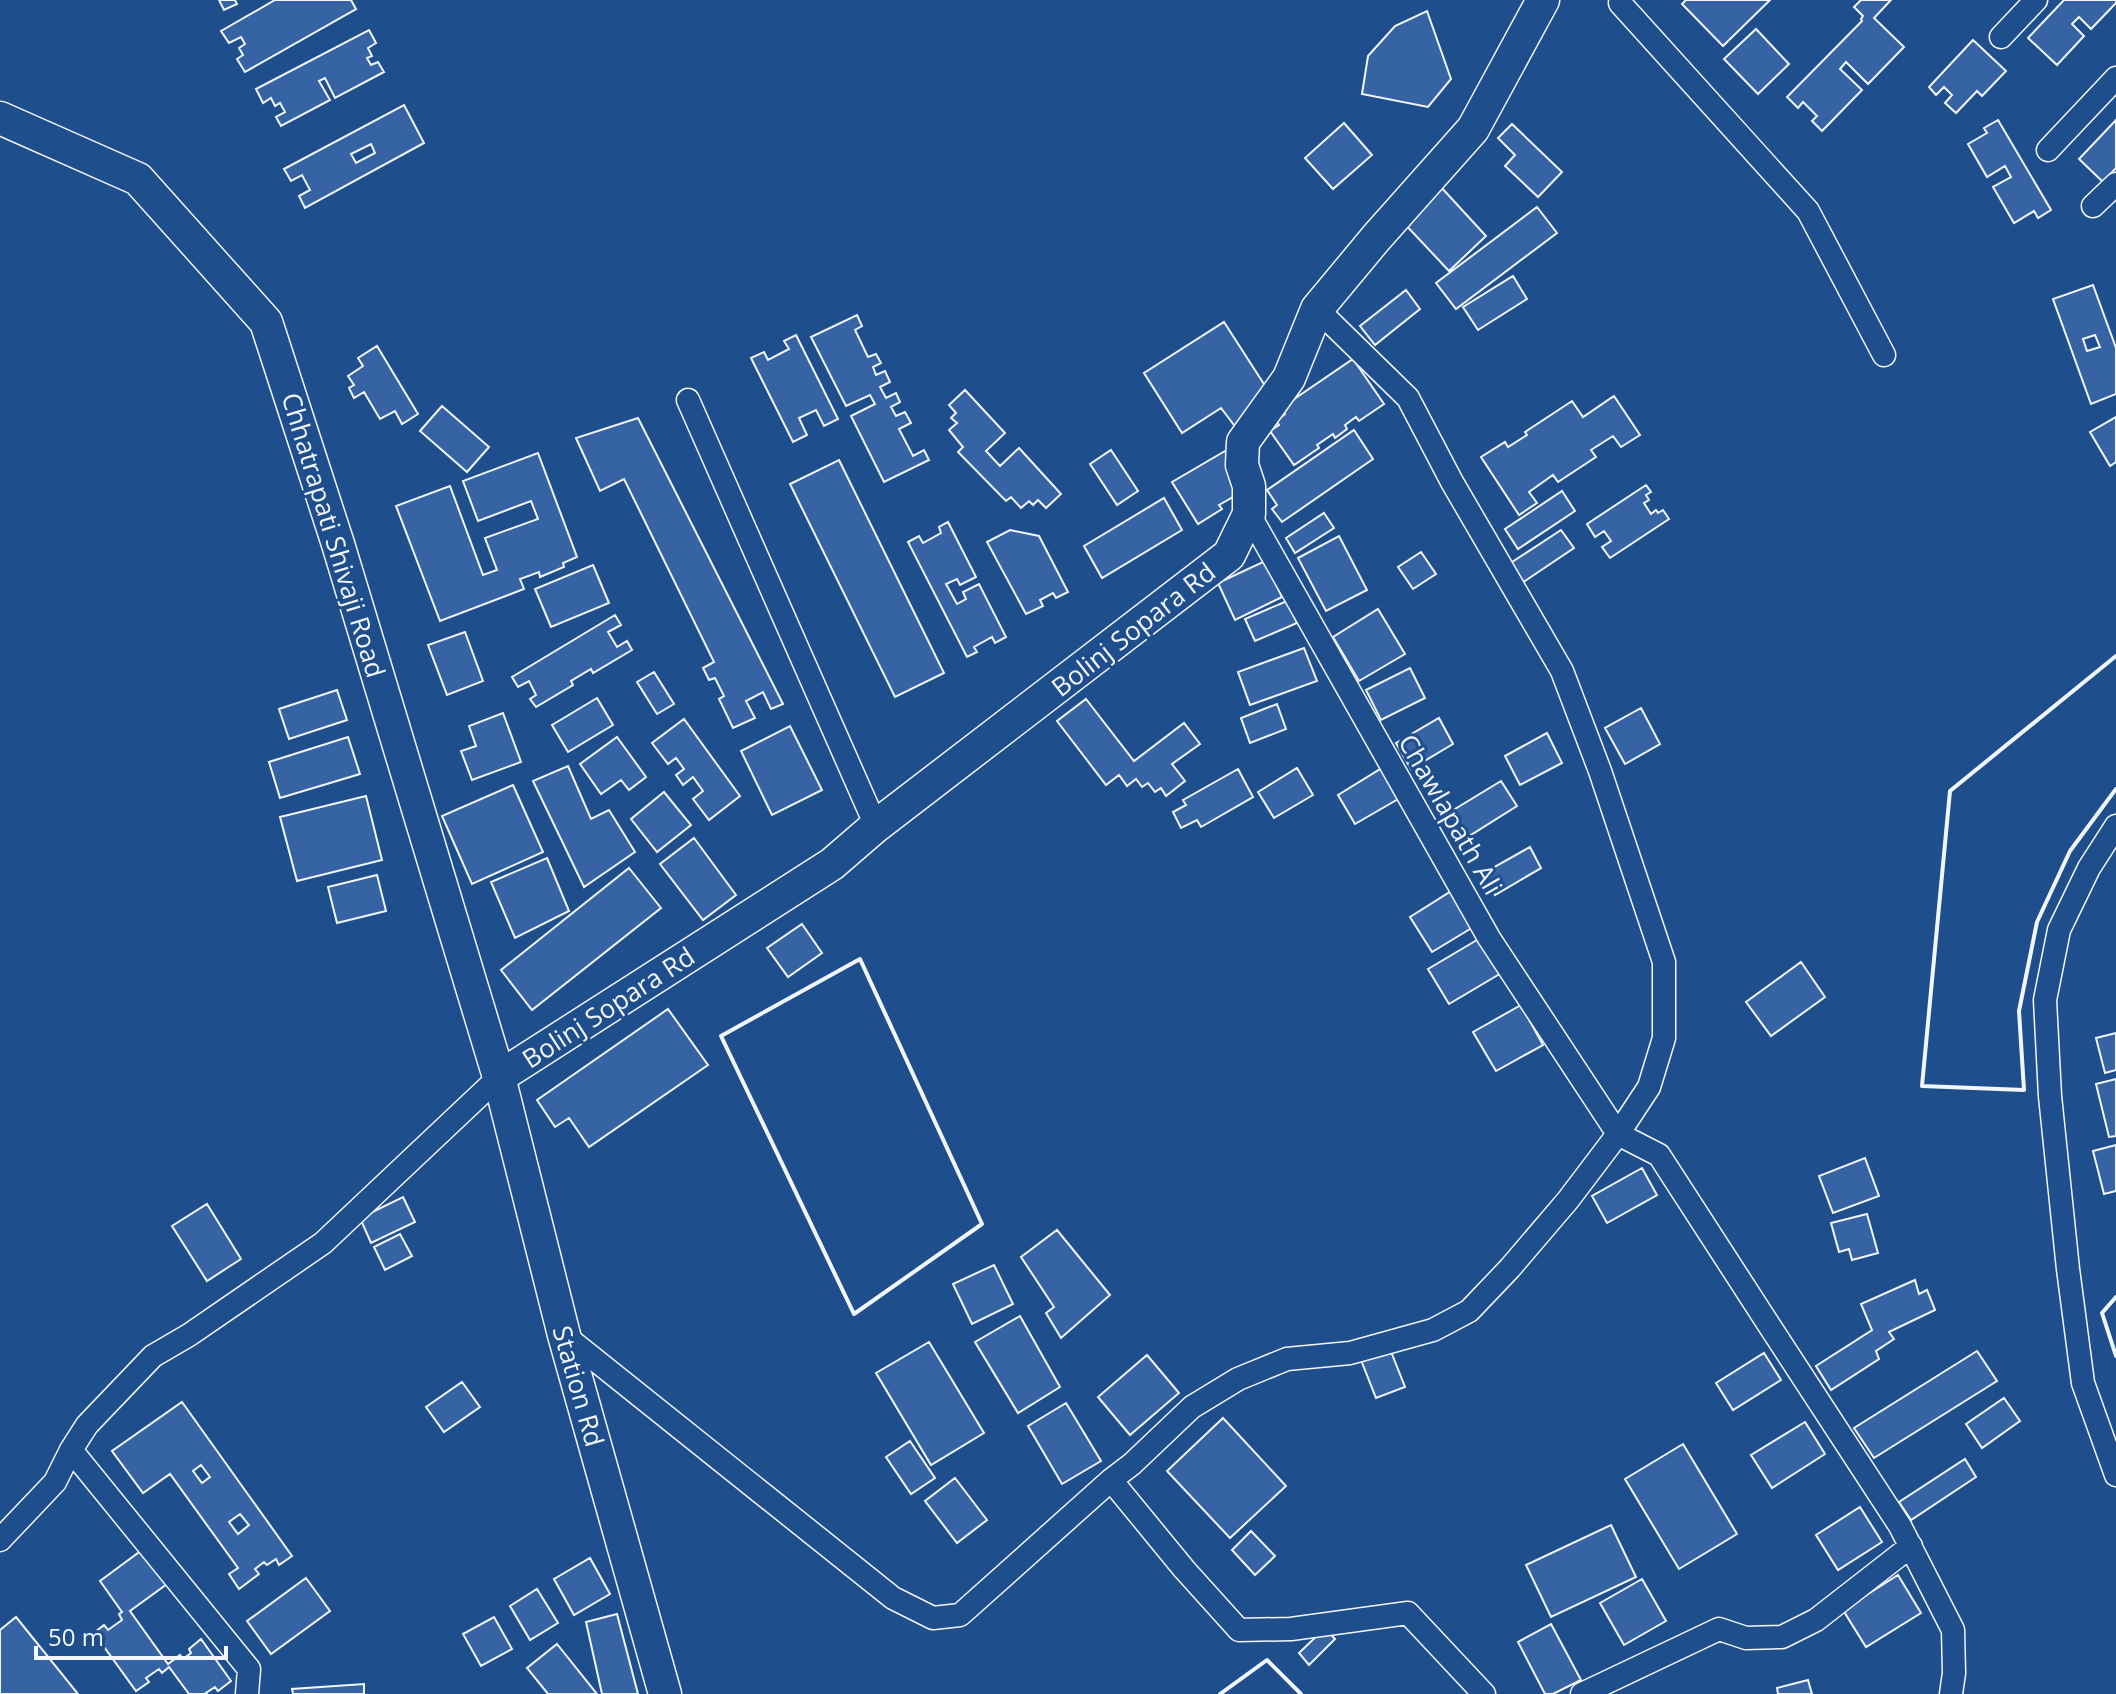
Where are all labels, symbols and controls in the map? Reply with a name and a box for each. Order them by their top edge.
street label: Chhatrapati Shivaji Road [273,388,395,682]
street label: Bolinj Sopara Rd [1044,554,1222,704]
street label: Chawlapath Ali [1390,727,1512,901]
street label: Bolinj Sopara Rd [515,938,701,1076]
street label: Station Rd [545,1321,613,1451]
scale bar [36,1610,226,1660]
text: 50 m [48,1620,104,1653]

